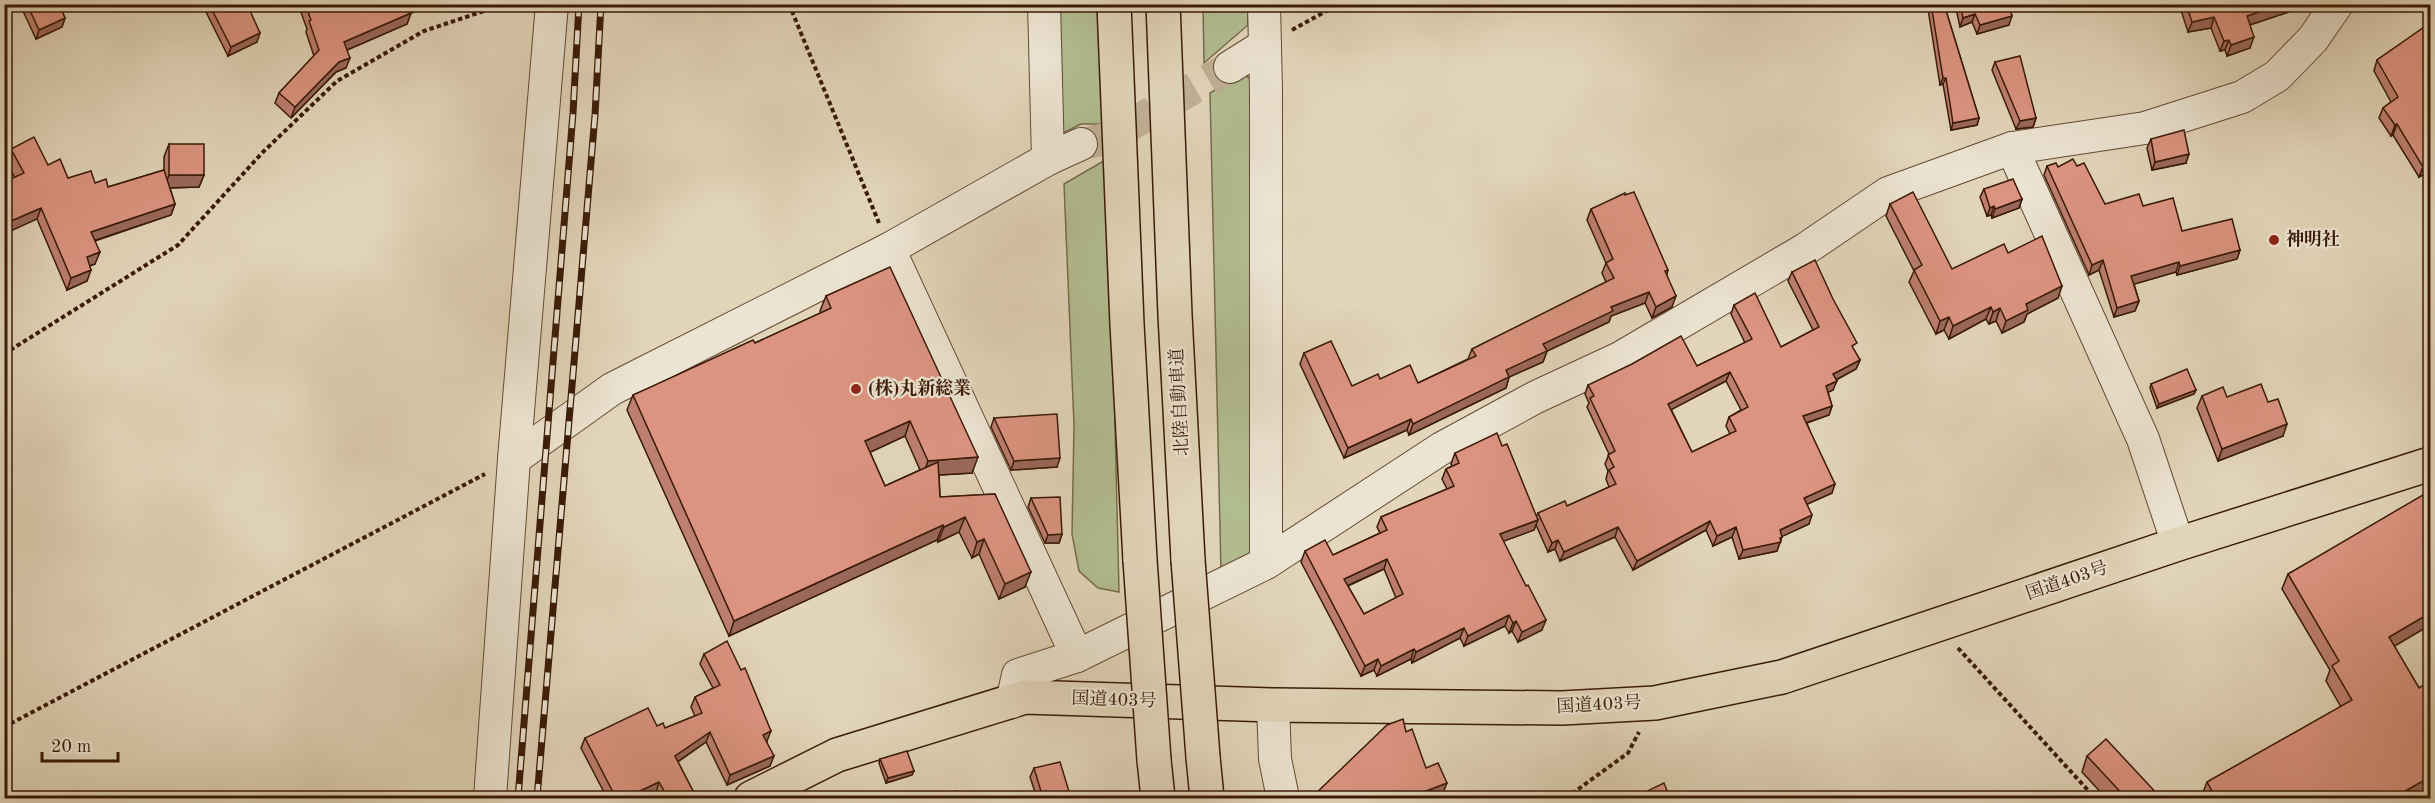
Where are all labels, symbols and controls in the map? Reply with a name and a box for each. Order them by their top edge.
place label: 神明社 [2286,229,2340,249]
marker: 神明社 [2267,233,2281,247]
street label: 北陸自動車道 [1166,348,1192,457]
place label: (株)丸新総業 [868,378,971,398]
marker: (株)丸新総業 [849,382,863,396]
street label: 国道403号 [2023,557,2110,603]
street label: 国道403号 [1071,688,1157,710]
street label: 国道403号 [1556,692,1642,716]
scale bar [42,725,118,763]
text: 20 m [51,738,91,756]

